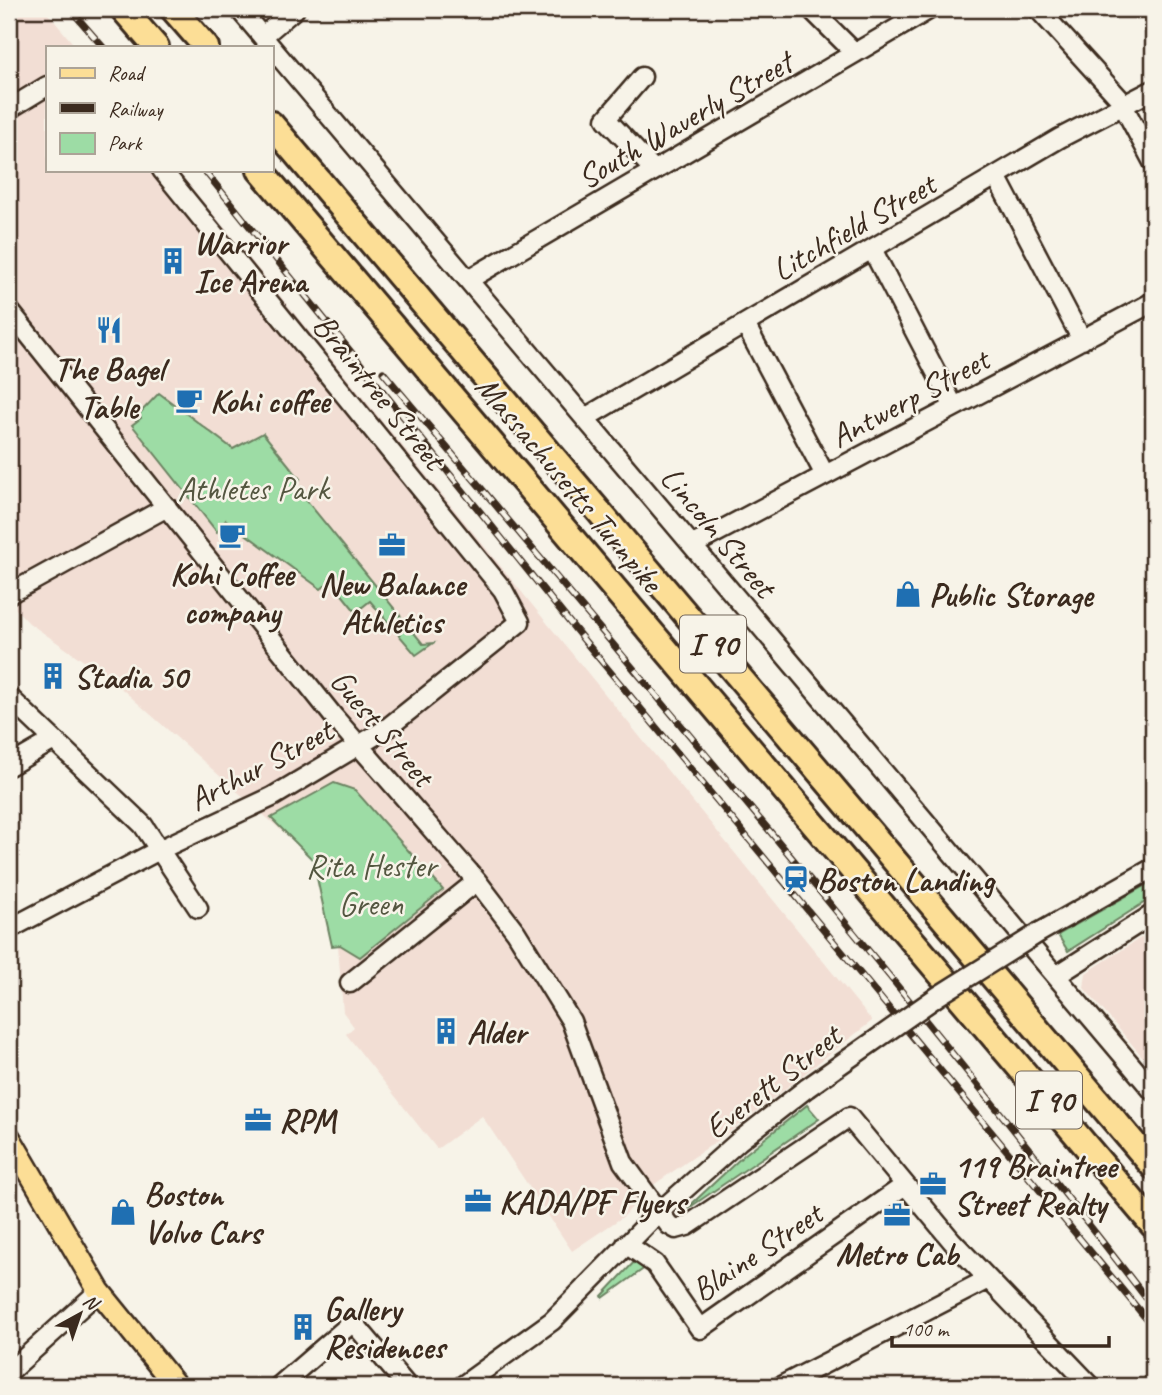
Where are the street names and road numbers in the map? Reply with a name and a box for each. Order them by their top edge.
street label: South Waverly Street [570,39,803,198]
street label: Litchfield Street [764,162,945,290]
street label: Braintree Street [304,305,457,480]
street label: Antwerp Street [823,337,999,457]
street label: Massachusetts Turnpike [466,367,674,602]
street label: Lincoln Street [651,458,787,608]
road number: I 90 [680,616,746,672]
street label: Guest Street [321,660,445,797]
street label: Arthur Street [181,708,342,820]
street label: Everett Street [696,1013,852,1148]
road number: I 90 [1016,1072,1082,1128]
street label: Blaine Street [683,1191,832,1311]

